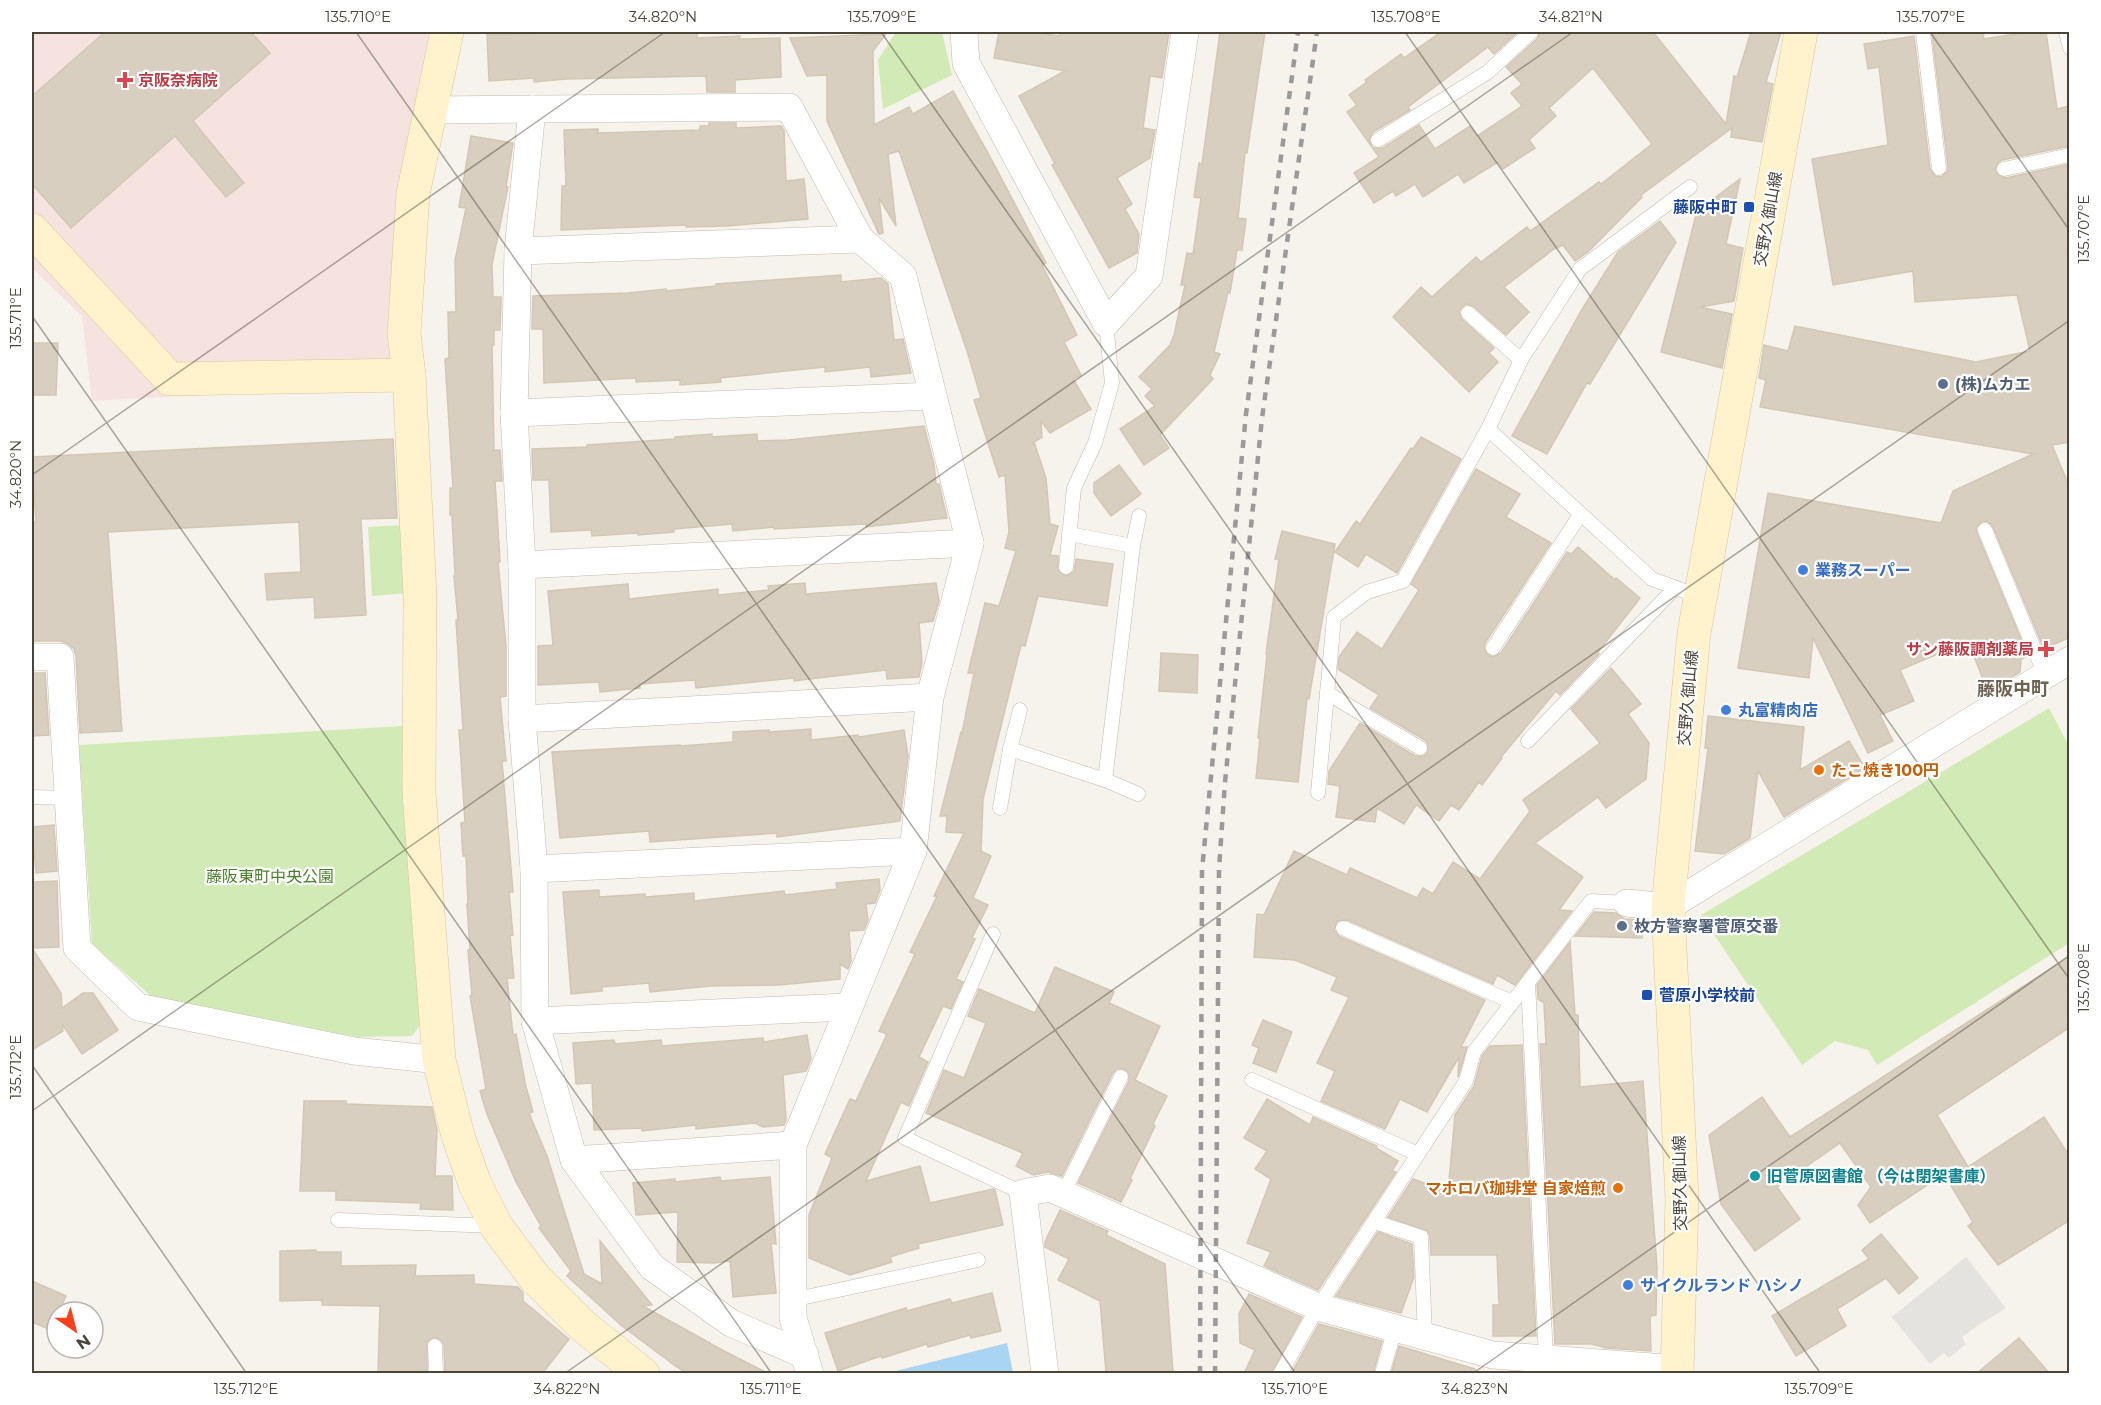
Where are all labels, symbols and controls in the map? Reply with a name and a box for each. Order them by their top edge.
text: 135.710°E [325,7,391,26]
text: 34.820°N [629,7,697,26]
text: 135.709°E [847,7,917,26]
text: 135.708°E [1371,7,1441,26]
text: 34.821°N [1539,7,1603,26]
text: 135.707°E [1897,7,1965,26]
marker: 京阪奈病院 [116,71,134,89]
place label: 京阪奈病院 [138,71,218,90]
street label: 交野久御山線 [1750,170,1786,268]
text: 135.707°E [2074,195,2093,263]
place label: 藤阪中町 [1673,198,1737,217]
marker: 藤阪中町 [1742,200,1756,214]
text: 135.711°E [6,287,25,349]
place label: (株)ムカエ [1955,375,2030,394]
marker: (株)ムカエ [1936,377,1950,391]
text: 34.820°N [6,440,25,508]
place label: 業務スーパー [1815,561,1911,580]
marker: 業務スーパー [1796,563,1810,577]
place label: サン藤阪調剤薬局 [1906,640,2034,659]
marker: サン藤阪調剤薬局 [2039,642,2053,656]
street label: 交野久御山線 [1674,649,1702,747]
district label: 藤阪中町 [1977,678,2049,700]
place label: 丸富精肉店 [1738,701,1818,720]
marker: 丸富精肉店 [1719,703,1733,717]
place label: たこ焼き100円 [1831,761,1939,780]
marker: たこ焼き100円 [1812,763,1826,777]
park label: 藤阪東町中央公園 [206,867,334,886]
place label: 枚方警察署菅原交番 [1634,917,1778,936]
marker: 枚方警察署菅原交番 [1615,919,1629,933]
text: 135.708°E [2074,943,2093,1013]
place label: 菅原小学校前 [1659,986,1755,1005]
marker: 菅原小学校前 [1640,988,1654,1002]
text: 135.712°E [6,1035,25,1099]
street label: 交野久御山線 [1670,1135,1690,1231]
place label: 旧菅原図書館 （今は閉架書庫） [1767,1167,1996,1186]
marker: 旧菅原図書館 （今は閉架書庫） [1748,1169,1762,1183]
place label: マホロバ珈琲堂 自家焙煎 [1425,1179,1606,1198]
marker: マホロバ珈琲堂 自家焙煎 [1611,1181,1625,1195]
place label: サイクルランド ハシノ [1640,1276,1804,1295]
marker: サイクルランド ハシノ [1621,1278,1635,1292]
north arrow [45,1300,105,1360]
text: N [73,1330,94,1353]
text: 135.712°E [214,1379,278,1398]
text: 34.822°N [533,1379,601,1398]
text: 135.711°E [740,1379,802,1398]
text: 135.710°E [1262,1379,1328,1398]
text: 34.823°N [1442,1379,1508,1398]
text: 135.709°E [1784,1379,1854,1398]

